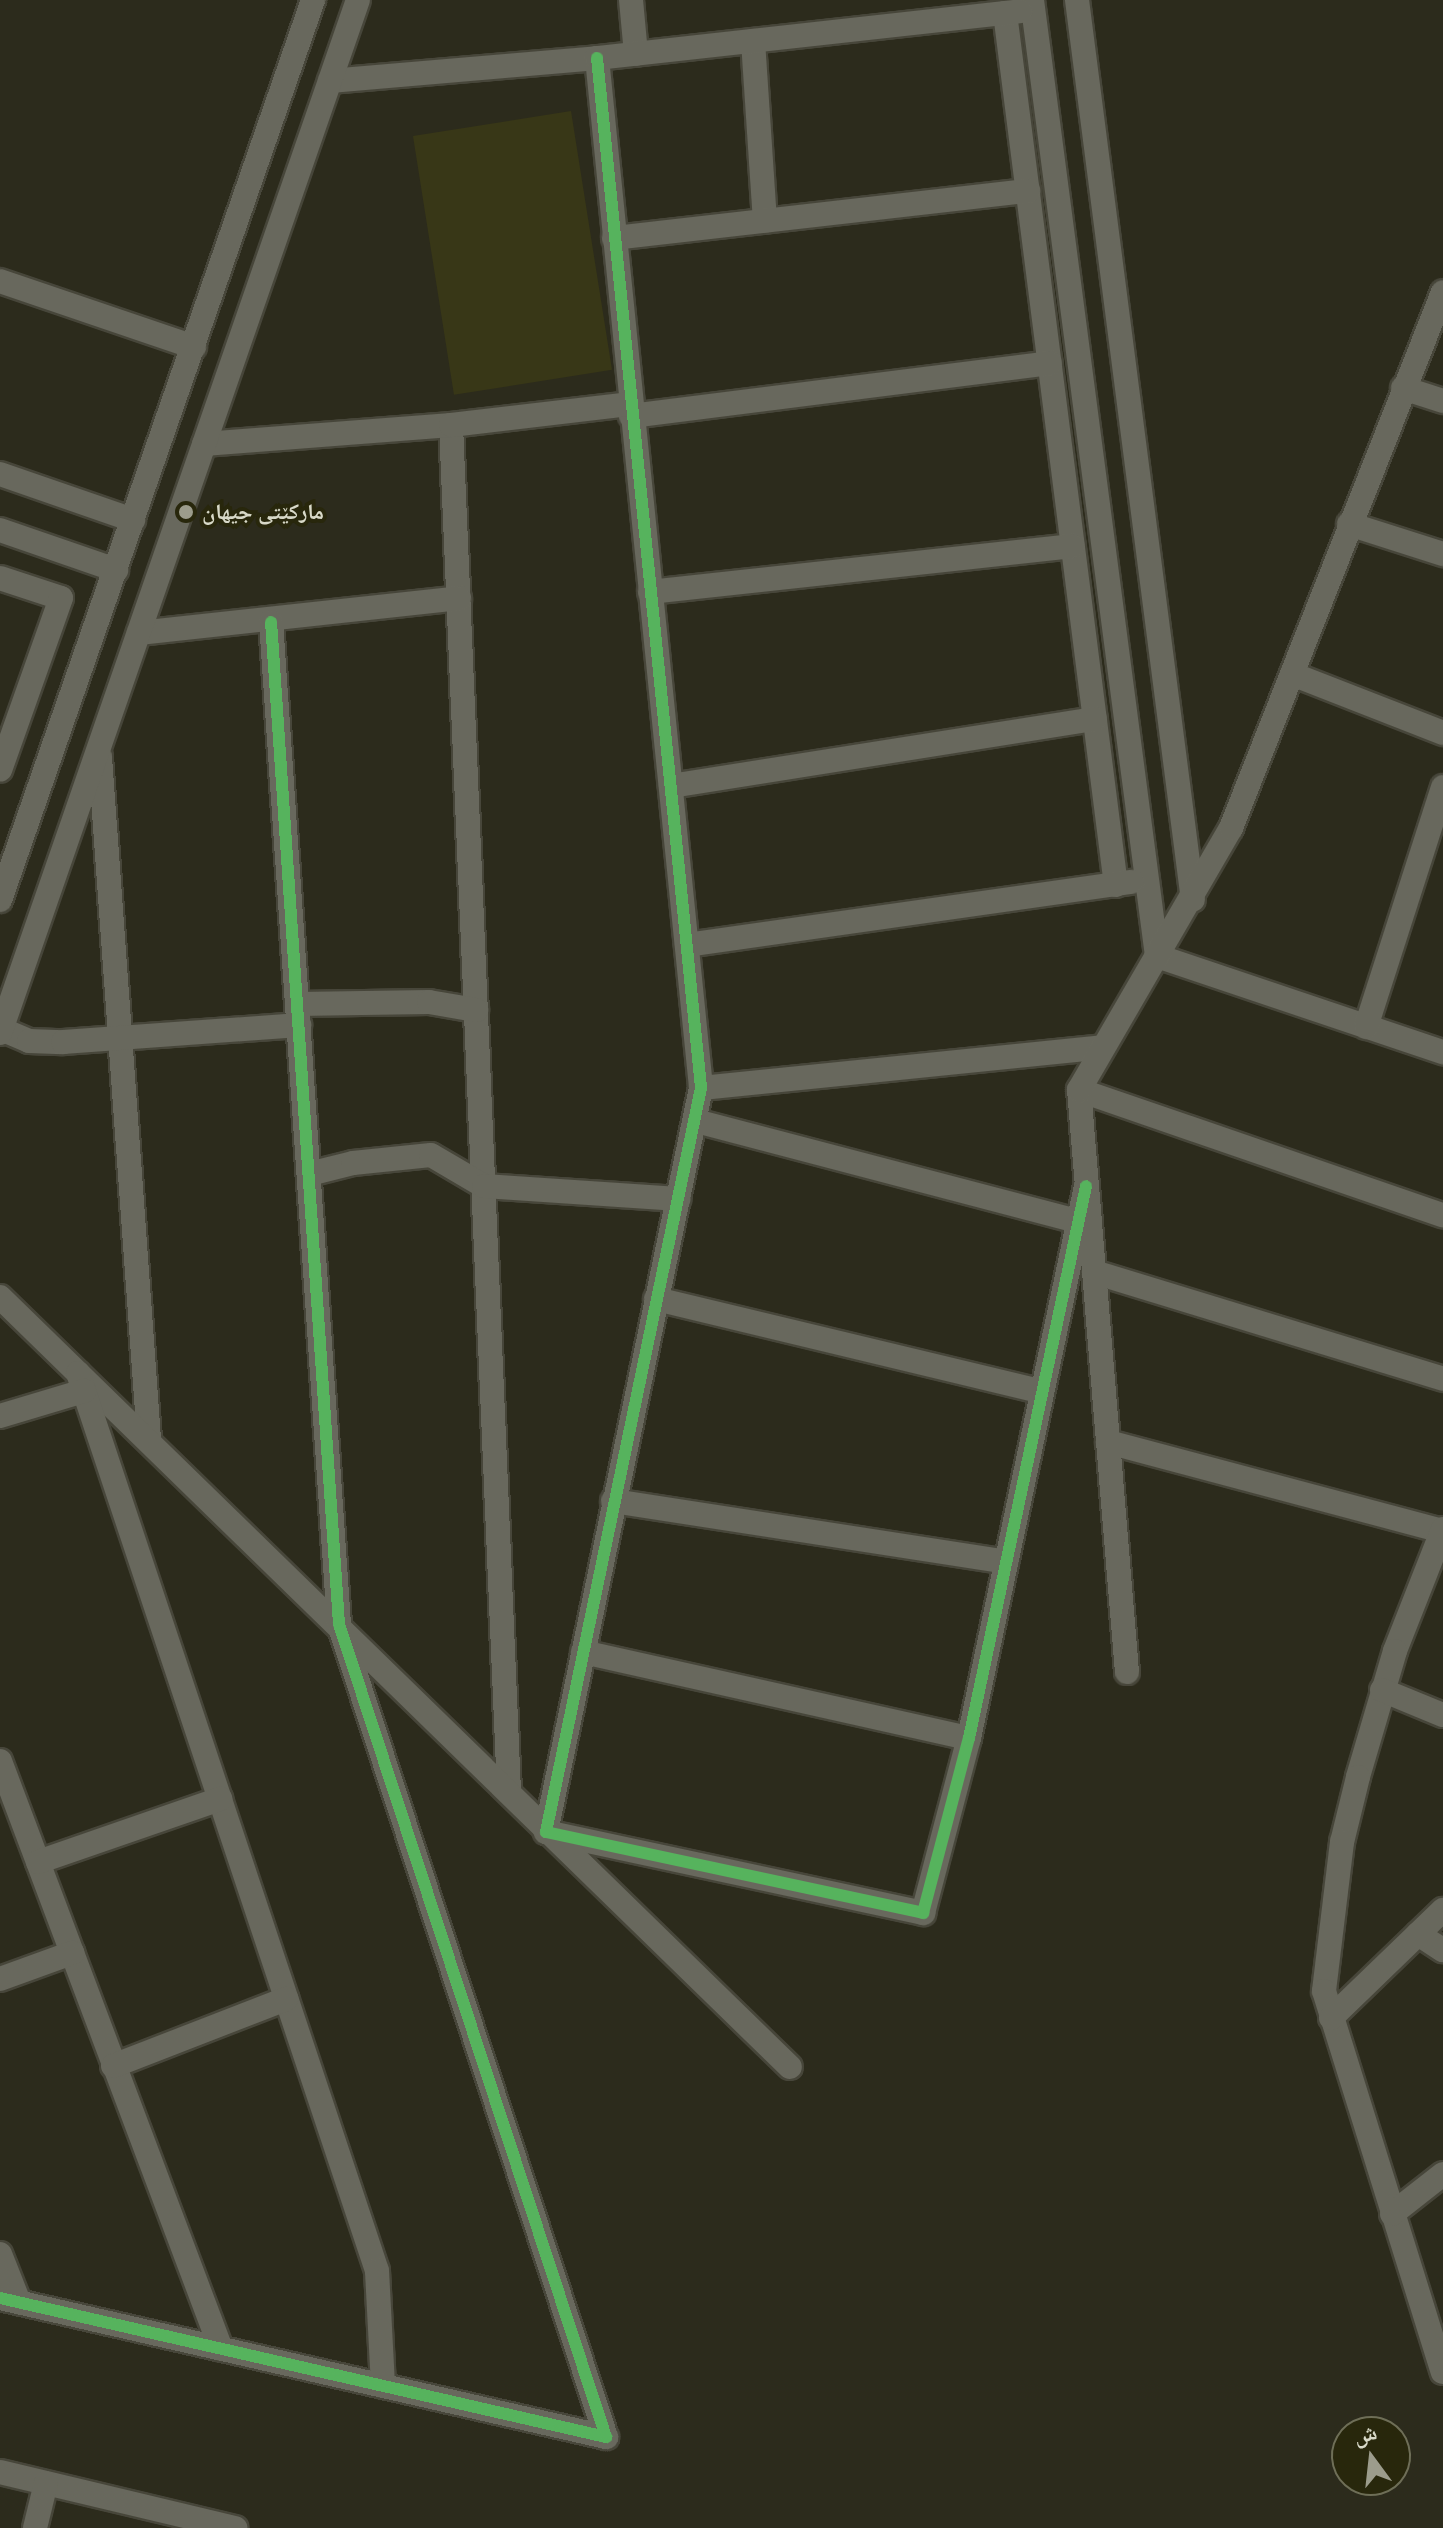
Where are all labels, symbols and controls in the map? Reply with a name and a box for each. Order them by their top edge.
place label: مارکێتی جیهان [202,499,324,525]
marker: مارکێتی جیهان [177,503,195,521]
north arrow [1331,2416,1411,2496]
text: ش [1351,2419,1380,2449]

